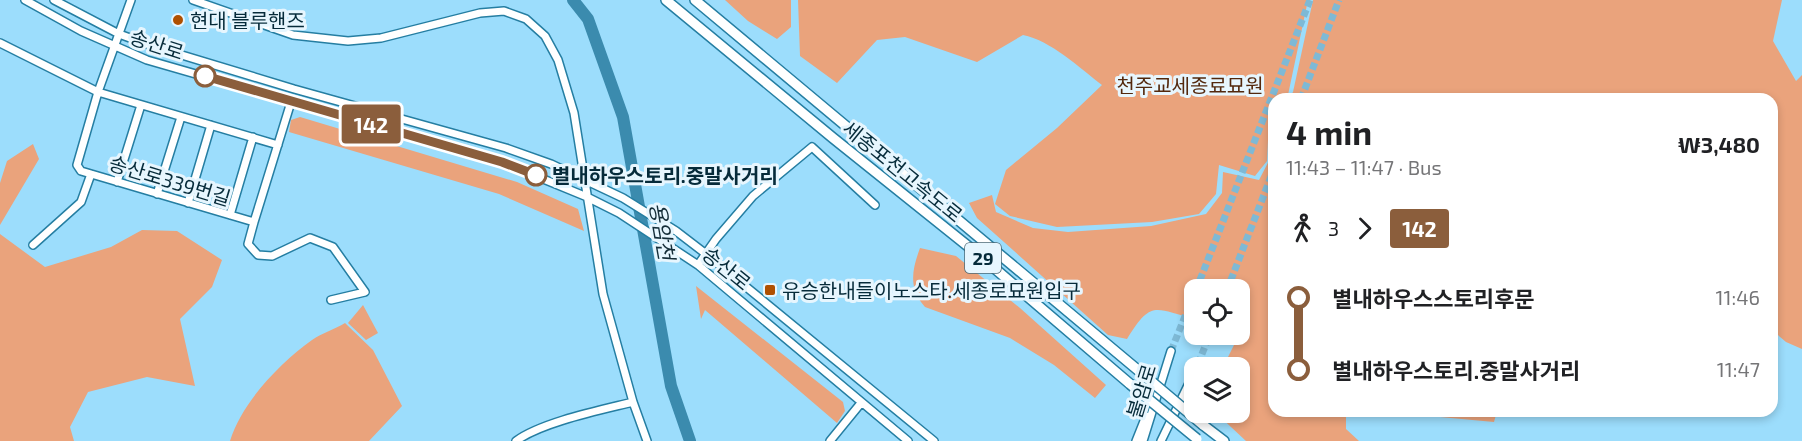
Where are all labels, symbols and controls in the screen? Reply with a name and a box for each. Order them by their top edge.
place label: 현대 블루핸즈 [190,8,305,32]
marker: 현대 블루핸즈 [171,13,185,27]
street label: 송산로 [127,24,187,64]
unlabelled marker [194,65,216,87]
park label: 천주교세종료묘원 [1116,73,1264,97]
line badge: 142 [336,104,406,144]
text: 142 [354,112,388,137]
text: 4 min [1286,112,1372,152]
street label: 세종포천고속도로 [838,115,968,227]
text: ₩3,480 [1678,131,1760,157]
street label: 송산로339번길 [106,150,234,210]
text: 11:43 – 11:47 · Bus [1286,155,1442,179]
place label: 별내하우스토리.중말사거리 [552,163,778,187]
marker: 별내하우스토리.중말사거리 [525,164,547,186]
water label: 용암천 [646,200,681,264]
icon: walk [1286,212,1319,245]
icon: forward [1348,212,1381,245]
text: 3 [1328,216,1339,240]
text: 142 [1402,216,1437,241]
street label: 송산로 [698,241,756,295]
road number: 29 [965,243,1001,273]
place label: 유승한내들이노스타.세종로묘원입구 [782,278,1081,302]
map controls [1184,279,1250,423]
button: locate [1184,279,1250,345]
marker: 유승한내들이노스타.세종로묘원입구 [763,283,777,297]
text: 별내하우스스토리후문 [1332,285,1534,311]
text: 11:46 [1716,285,1760,309]
button: layers [1184,357,1250,423]
text: 별내하우스토리.중말사거리 [1332,357,1580,383]
text: 11:47 [1717,357,1760,381]
street label: 불암로 [1121,361,1161,421]

